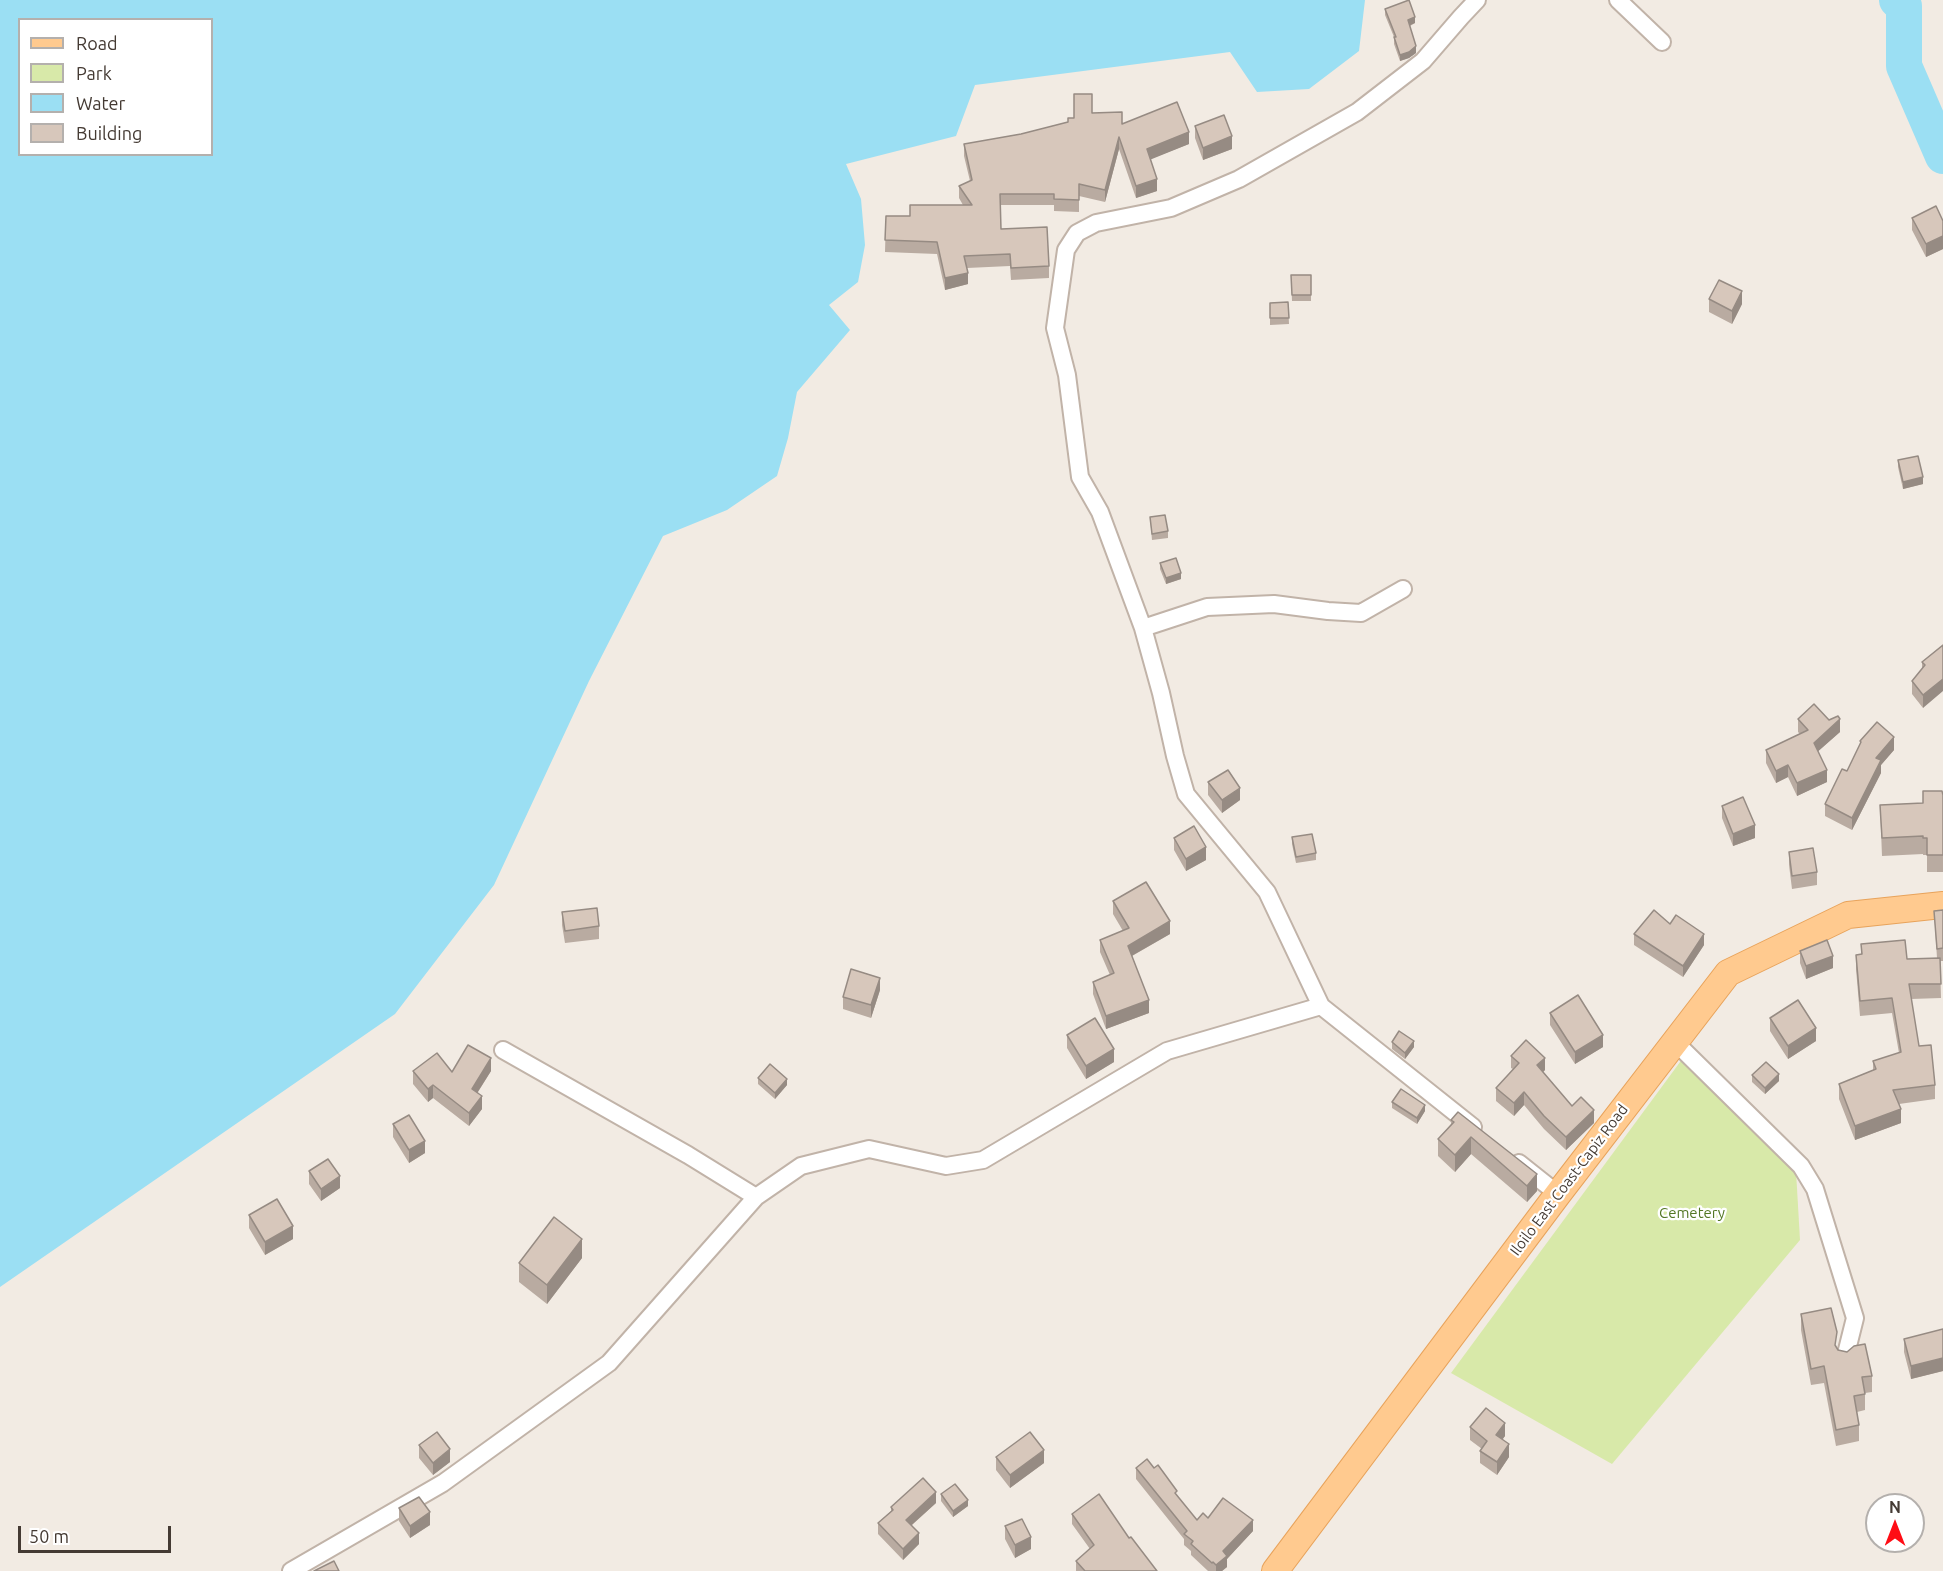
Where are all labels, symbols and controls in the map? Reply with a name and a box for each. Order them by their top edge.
legend [18,18,213,156]
text: Road [76,33,118,53]
text: Park [76,63,112,83]
text: Water [76,93,125,113]
text: Building [76,123,142,143]
street label: Iloilo East Coast-Capiz Road [1506,1101,1632,1259]
park label: Cemetery [1659,1204,1725,1222]
north arrow [1865,1493,1925,1553]
text: N [1889,1498,1901,1516]
scale bar [21,1514,174,1552]
text: 50 m [29,1526,69,1546]

